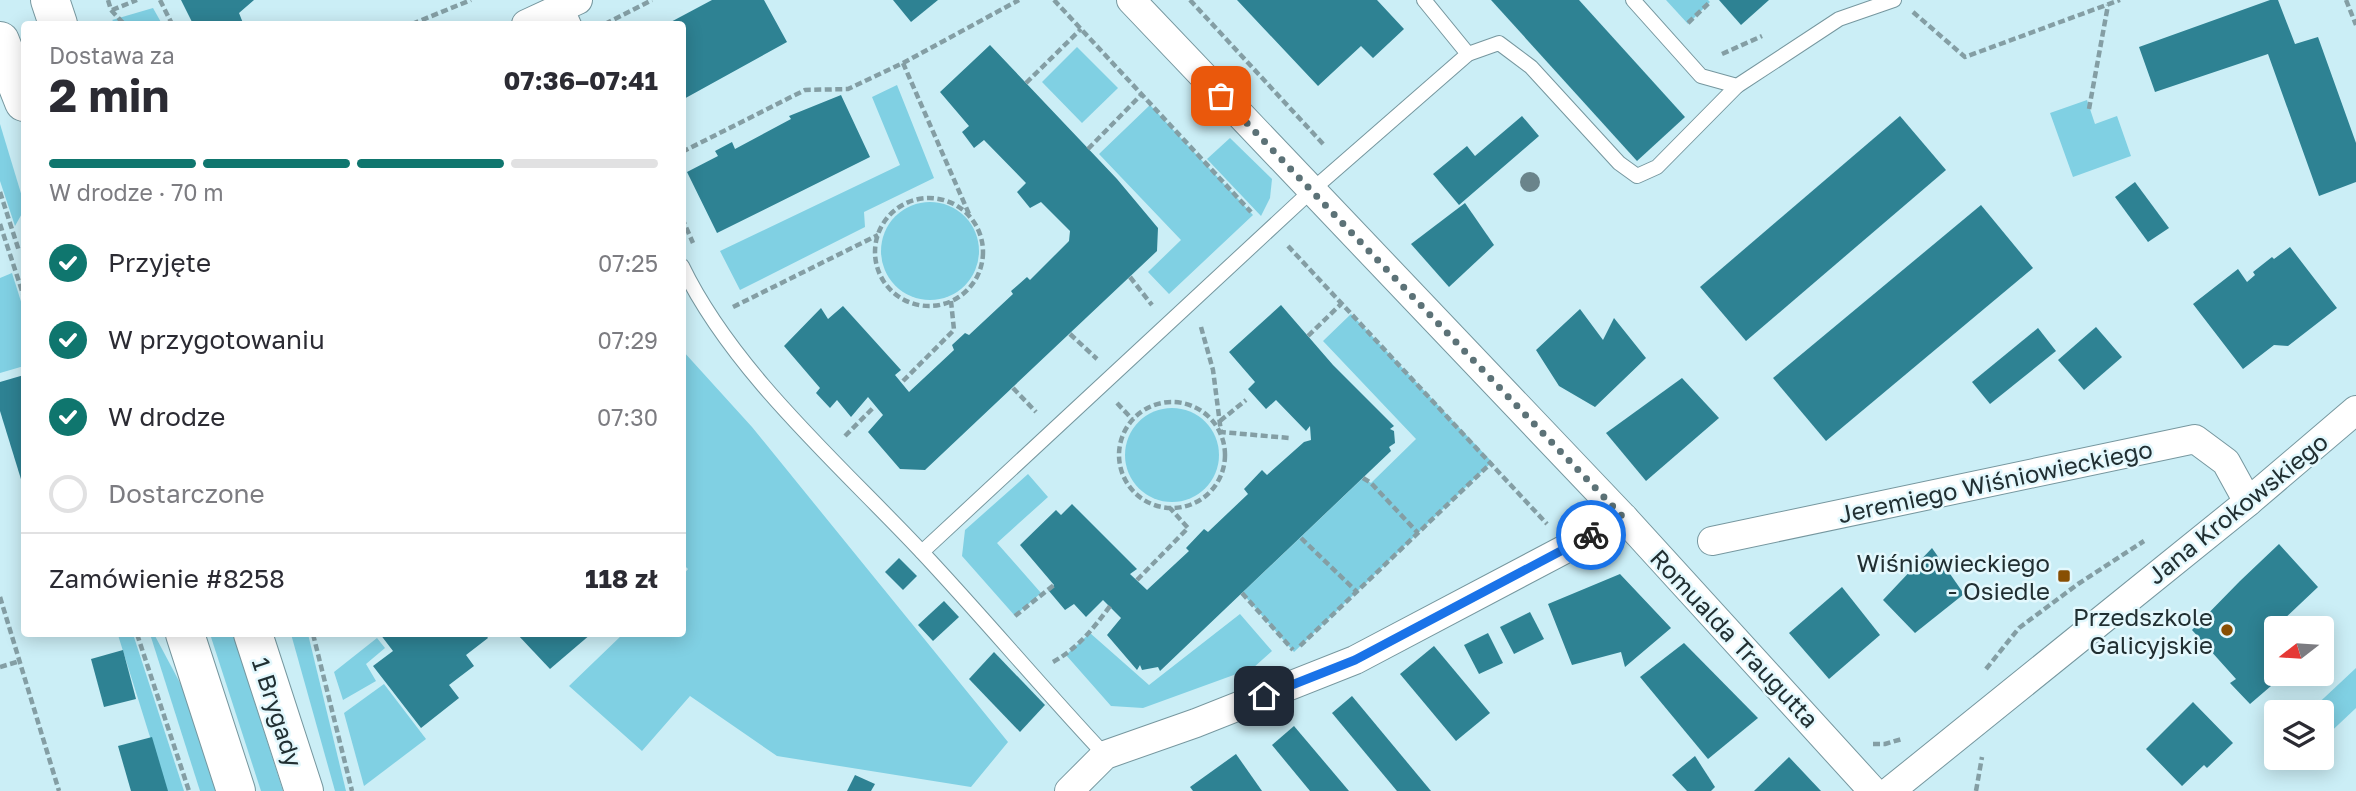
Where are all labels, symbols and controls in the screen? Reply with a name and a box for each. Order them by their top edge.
text: Dostawa za [49,41,175,69]
text: 07:36–07:41 [503,65,658,96]
pin [1191,66,1251,126]
text: 2 min [49,67,169,122]
icon: bag [1202,77,1240,115]
text: W drodze · 70 m [49,178,224,206]
icon: check [49,244,87,282]
text: Przyjęte [108,247,211,278]
text: 07:25 [598,249,658,277]
icon: check [49,321,87,359]
text: W przygotowaniu [108,324,325,355]
text: 07:29 [597,326,658,354]
icon: check [49,398,87,436]
text: W drodze [108,401,225,432]
text: 07:30 [597,403,658,431]
street label: Jana Krokowskiego [2141,426,2333,590]
street label: Jeremiego Wiśniowieckiego [1835,433,2155,529]
text: Dostarczone [108,478,265,509]
courier [1556,500,1626,570]
icon: bike [1572,516,1610,554]
street label: Romualda Traugutta [1645,543,1825,733]
place label: Wiśniowieckiego - Osiedle [1857,548,2050,605]
text: Zamówienie #8258 [49,563,285,594]
text: 118 zł [585,563,658,594]
marker: Wiśniowieckiego - Osiedle [2056,568,2072,584]
place label: Przedszkole Galicyjskie [2073,602,2213,659]
north arrow [2264,616,2334,686]
map controls [2264,616,2334,770]
marker: Przedszkole Galicyjskie [2219,622,2235,638]
street label: 1 Brygady [247,654,309,770]
pin [1234,666,1294,726]
icon: home [1245,677,1283,715]
button: layers [2264,700,2334,770]

